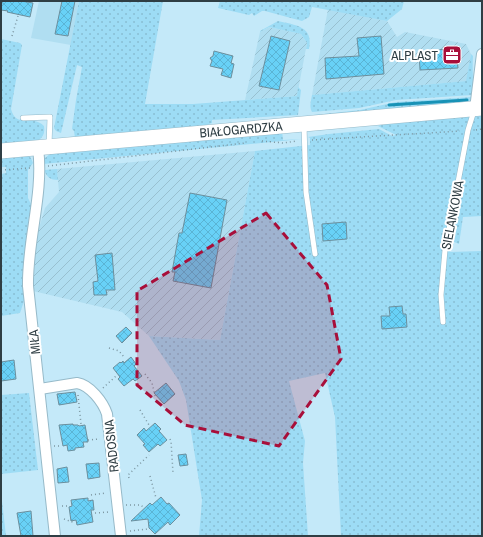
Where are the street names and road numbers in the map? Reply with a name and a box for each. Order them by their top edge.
street label: BIAŁOGARDZKA [199,117,284,142]
street label: SIELANKOWA [437,178,468,251]
street label: MIŁA [25,328,44,355]
street label: RADOSNA [100,418,123,473]

